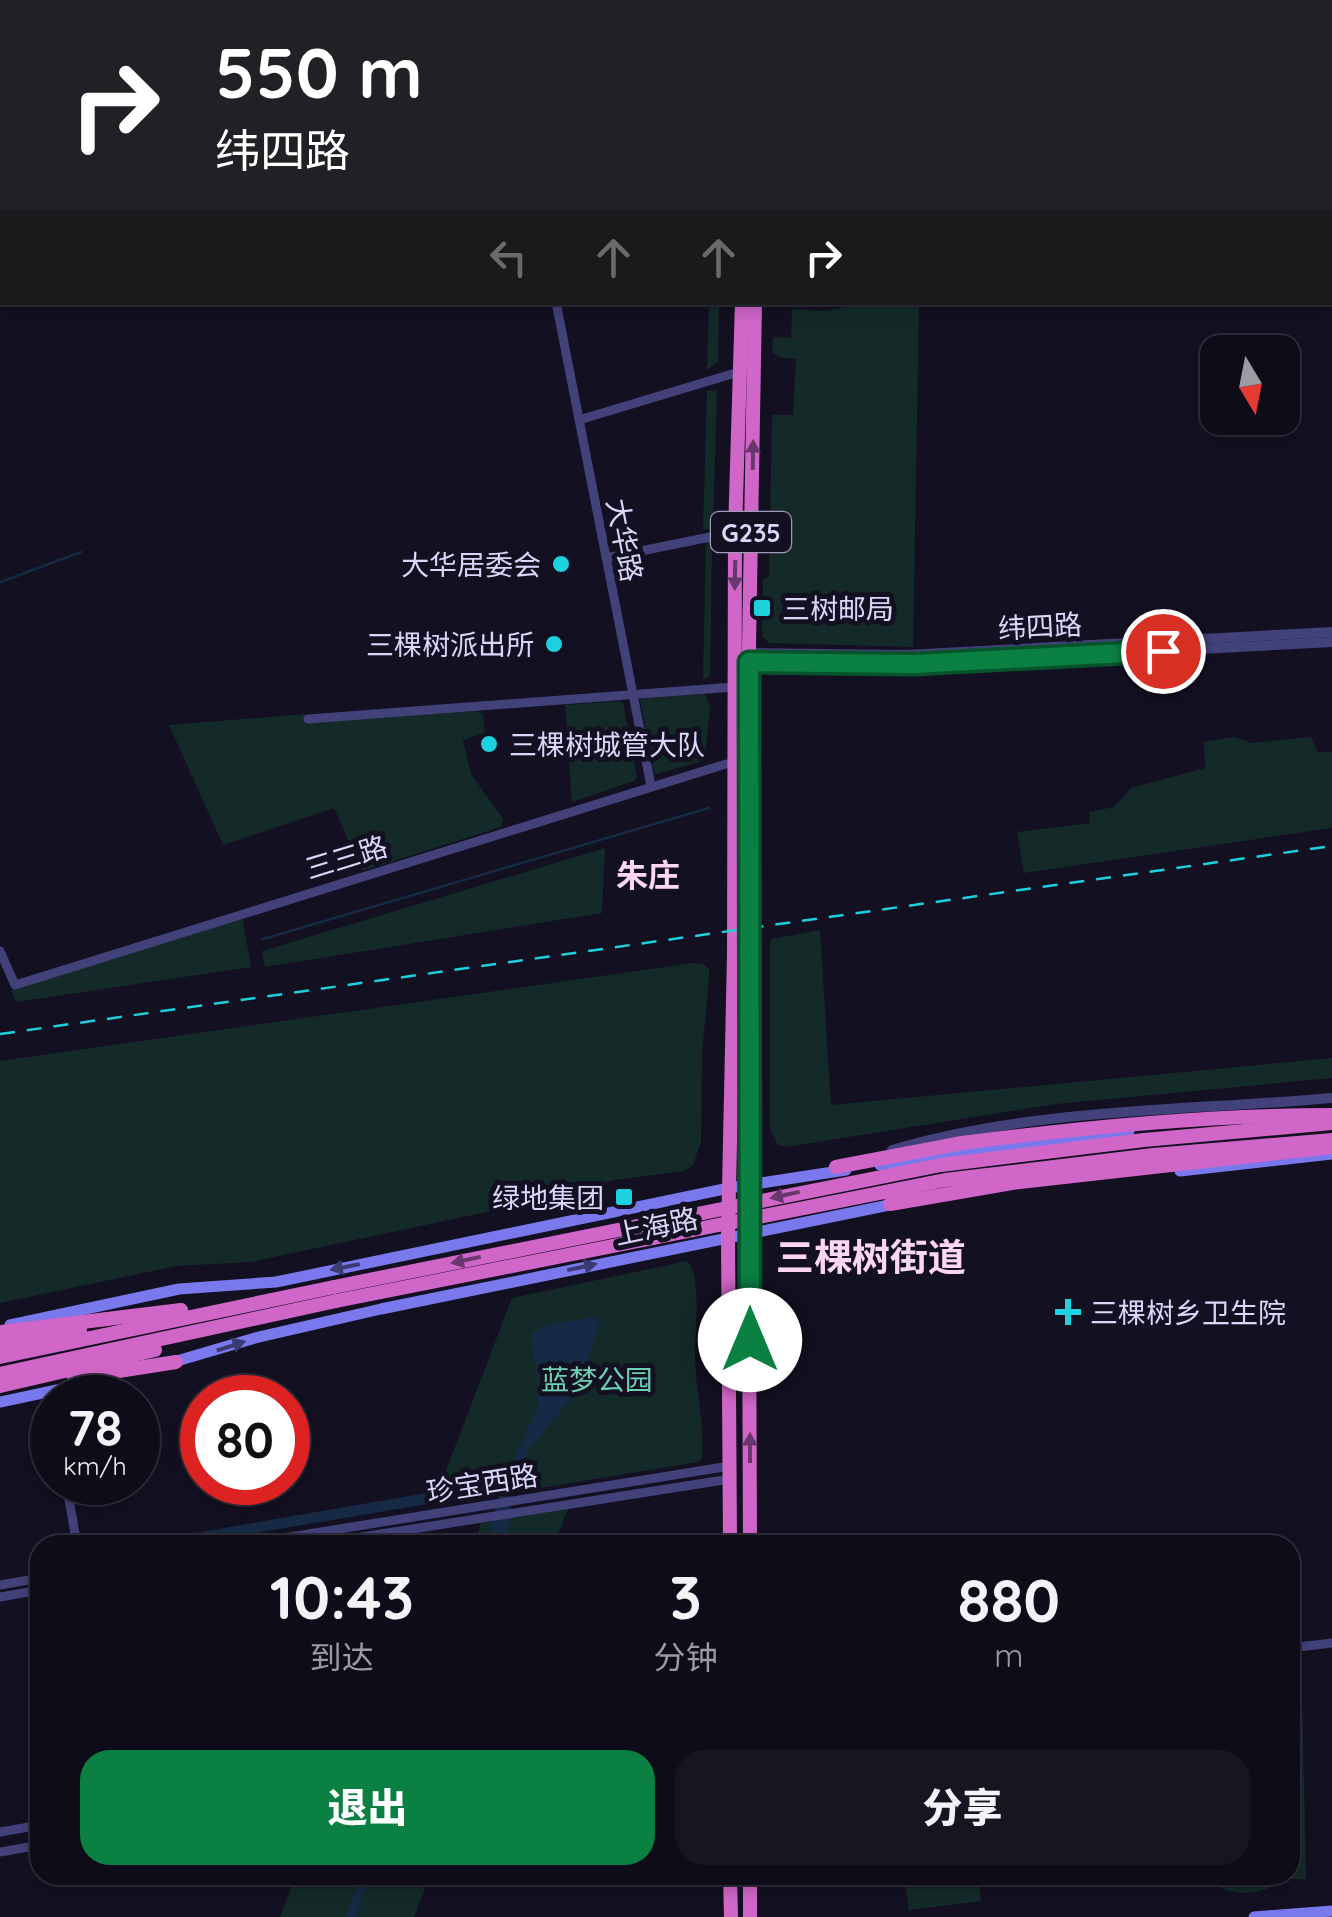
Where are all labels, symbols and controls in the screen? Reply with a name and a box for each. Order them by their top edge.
text: 550 m [215,28,423,116]
icon: right [50,40,180,170]
text: 纬四路 [215,122,350,178]
icon: left [481,230,536,285]
icon: ahead [586,230,641,285]
icon: ahead [691,230,746,285]
icon: right [796,230,851,285]
north arrow [1200,335,1300,435]
map controls [1200,335,1300,435]
one-way arrow [745,439,761,471]
street label: 大华路 [600,495,650,585]
road number: G235 [711,512,791,552]
place label: 大华居委会 [401,547,541,582]
marker: 大华居委会 [550,553,572,575]
one-way arrow [727,559,743,591]
place label: 三树邮局 [782,591,894,626]
marker: 三树邮局 [751,597,773,619]
street label: 纬四路 [997,606,1083,646]
pin [1121,609,1206,694]
icon: arrive [1136,624,1191,679]
place label: 三棵树派出所 [366,627,534,662]
marker: 三棵树派出所 [543,633,565,655]
place label: 三棵树城管大队 [509,727,705,762]
marker: 三棵树城管大队 [478,733,500,755]
street label: 三三路 [301,828,391,886]
district label: 朱庄 [616,855,680,895]
place label: 绿地集团 [492,1180,604,1215]
marker: 绿地集团 [613,1186,635,1208]
one-way arrow [769,1187,800,1203]
street label: 上海路 [611,1200,701,1252]
district label: 三棵树街道 [776,1233,966,1281]
one-way arrow [450,1252,481,1268]
one-way arrow [567,1258,598,1274]
one-way arrow [329,1259,360,1275]
position arrow [698,1288,802,1392]
place label: 三棵树乡卫生院 [1090,1295,1286,1330]
marker: 三棵树乡卫生院 [1055,1299,1081,1325]
one-way arrow [216,1337,246,1352]
park label: 蓝梦公园 [541,1362,653,1397]
speed limit sign: 80 [180,1375,310,1505]
text: 78 [68,1396,122,1459]
one-way arrow [742,1431,758,1463]
text: km/h [63,1450,127,1481]
street label: 珍宝西路 [424,1457,540,1509]
text: 10:43 [270,1559,414,1634]
text: 3 [670,1559,702,1634]
text: 880 [958,1562,1060,1637]
text: m [994,1635,1023,1675]
text: 到达 [310,1637,374,1677]
text: 分钟 [654,1637,718,1677]
button: 退出 [80,1750,655,1865]
button: 分享 [675,1750,1250,1865]

